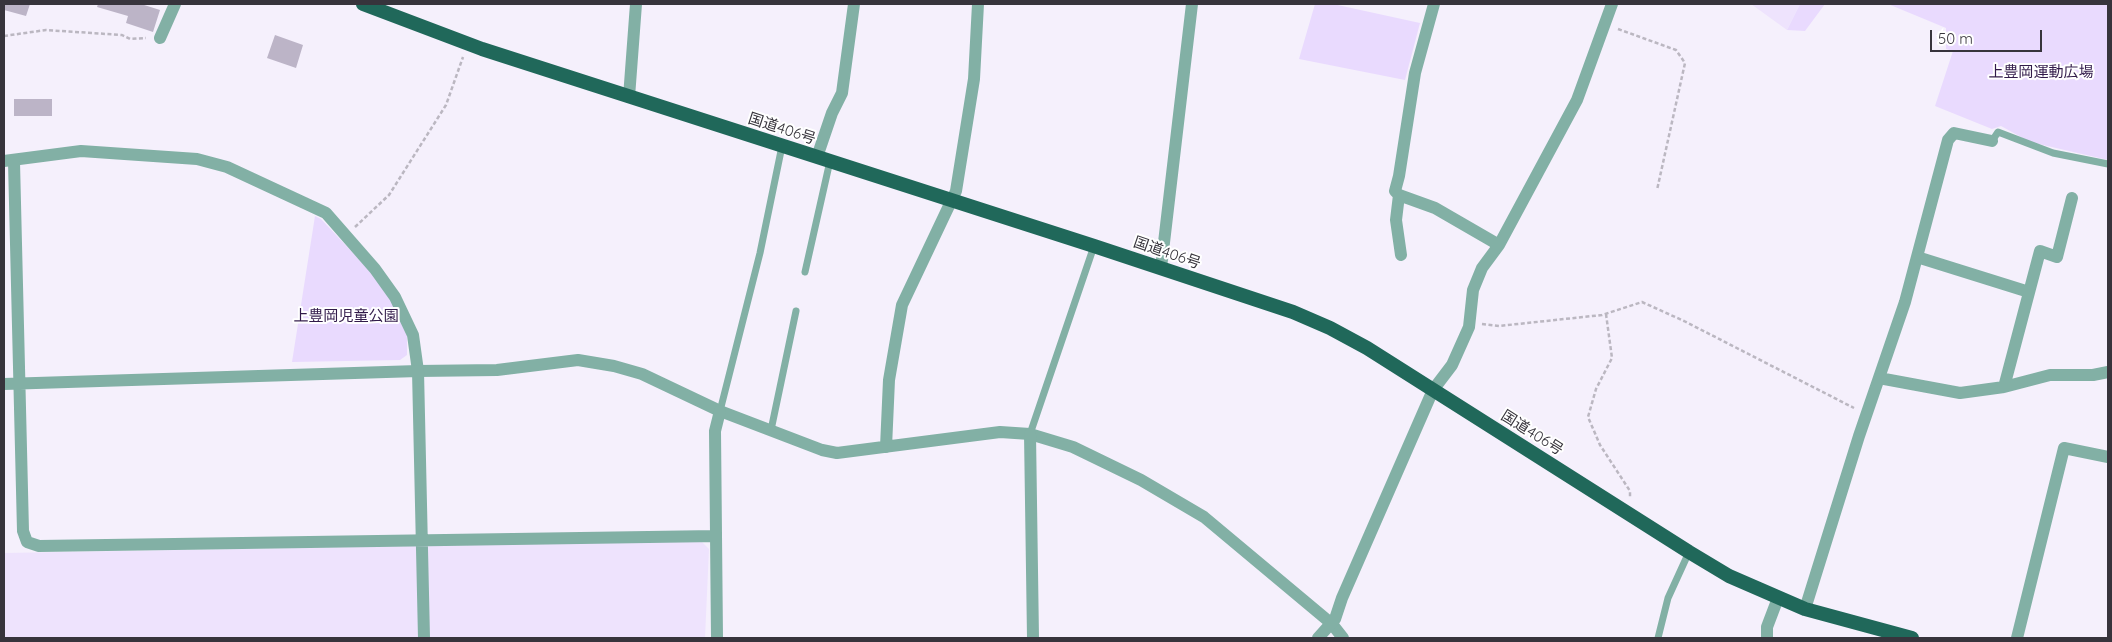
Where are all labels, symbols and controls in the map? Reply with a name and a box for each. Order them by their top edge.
scale bar [1932,20,2044,52]
text: 50 m [1938,29,1973,48]
park label: 上豊岡運動広場 [1989,63,2093,81]
street label: 国道406号 [746,110,818,148]
street label: 国道406号 [1131,233,1203,273]
park label: 上豊岡児童公園 [294,307,398,325]
street label: 国道406号 [1498,407,1566,459]

